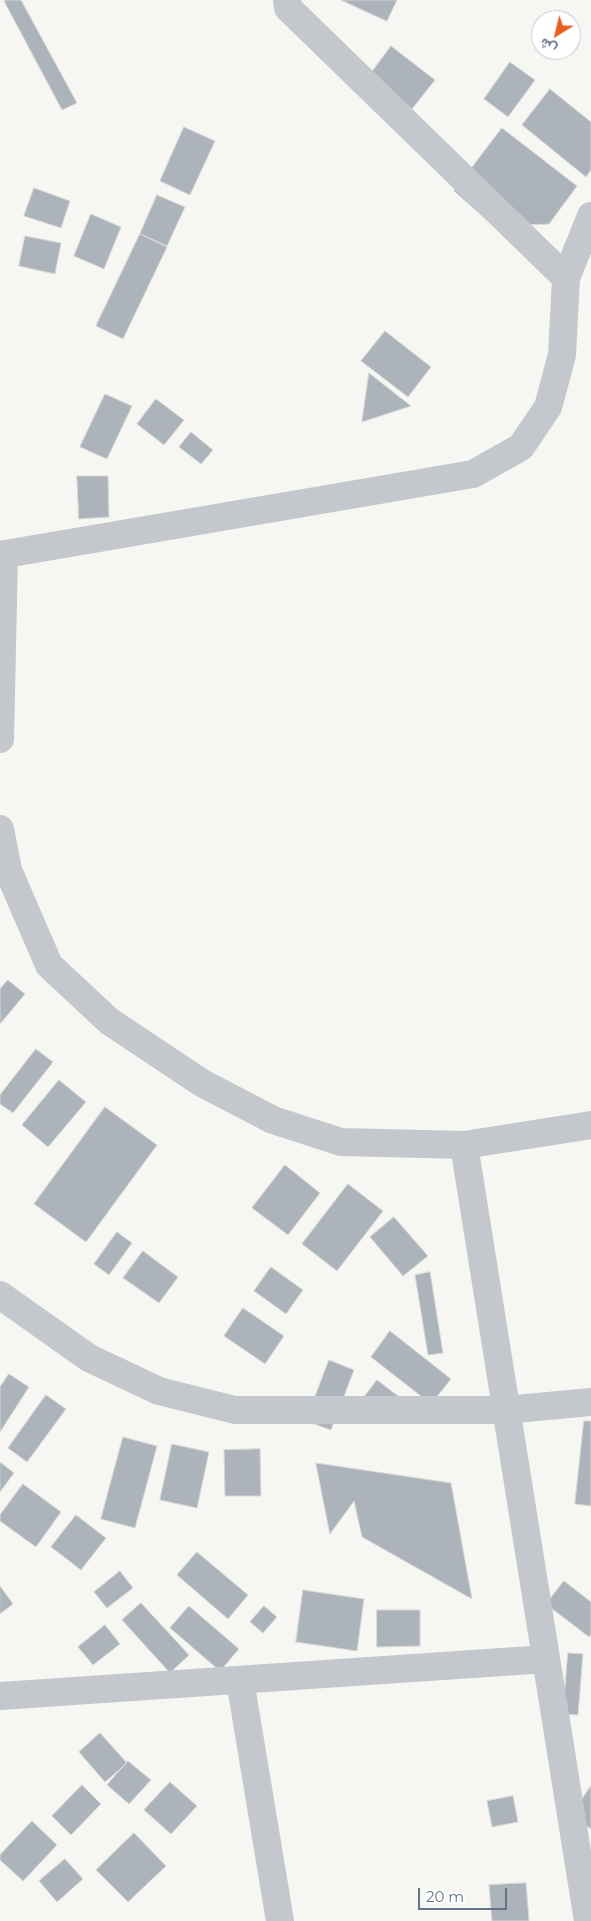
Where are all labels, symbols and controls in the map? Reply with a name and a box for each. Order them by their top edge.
north arrow [531,10,581,60]
text: ش [536,34,560,59]
scale bar [421,1878,510,1910]
text: 20 m [426,1887,464,1906]

